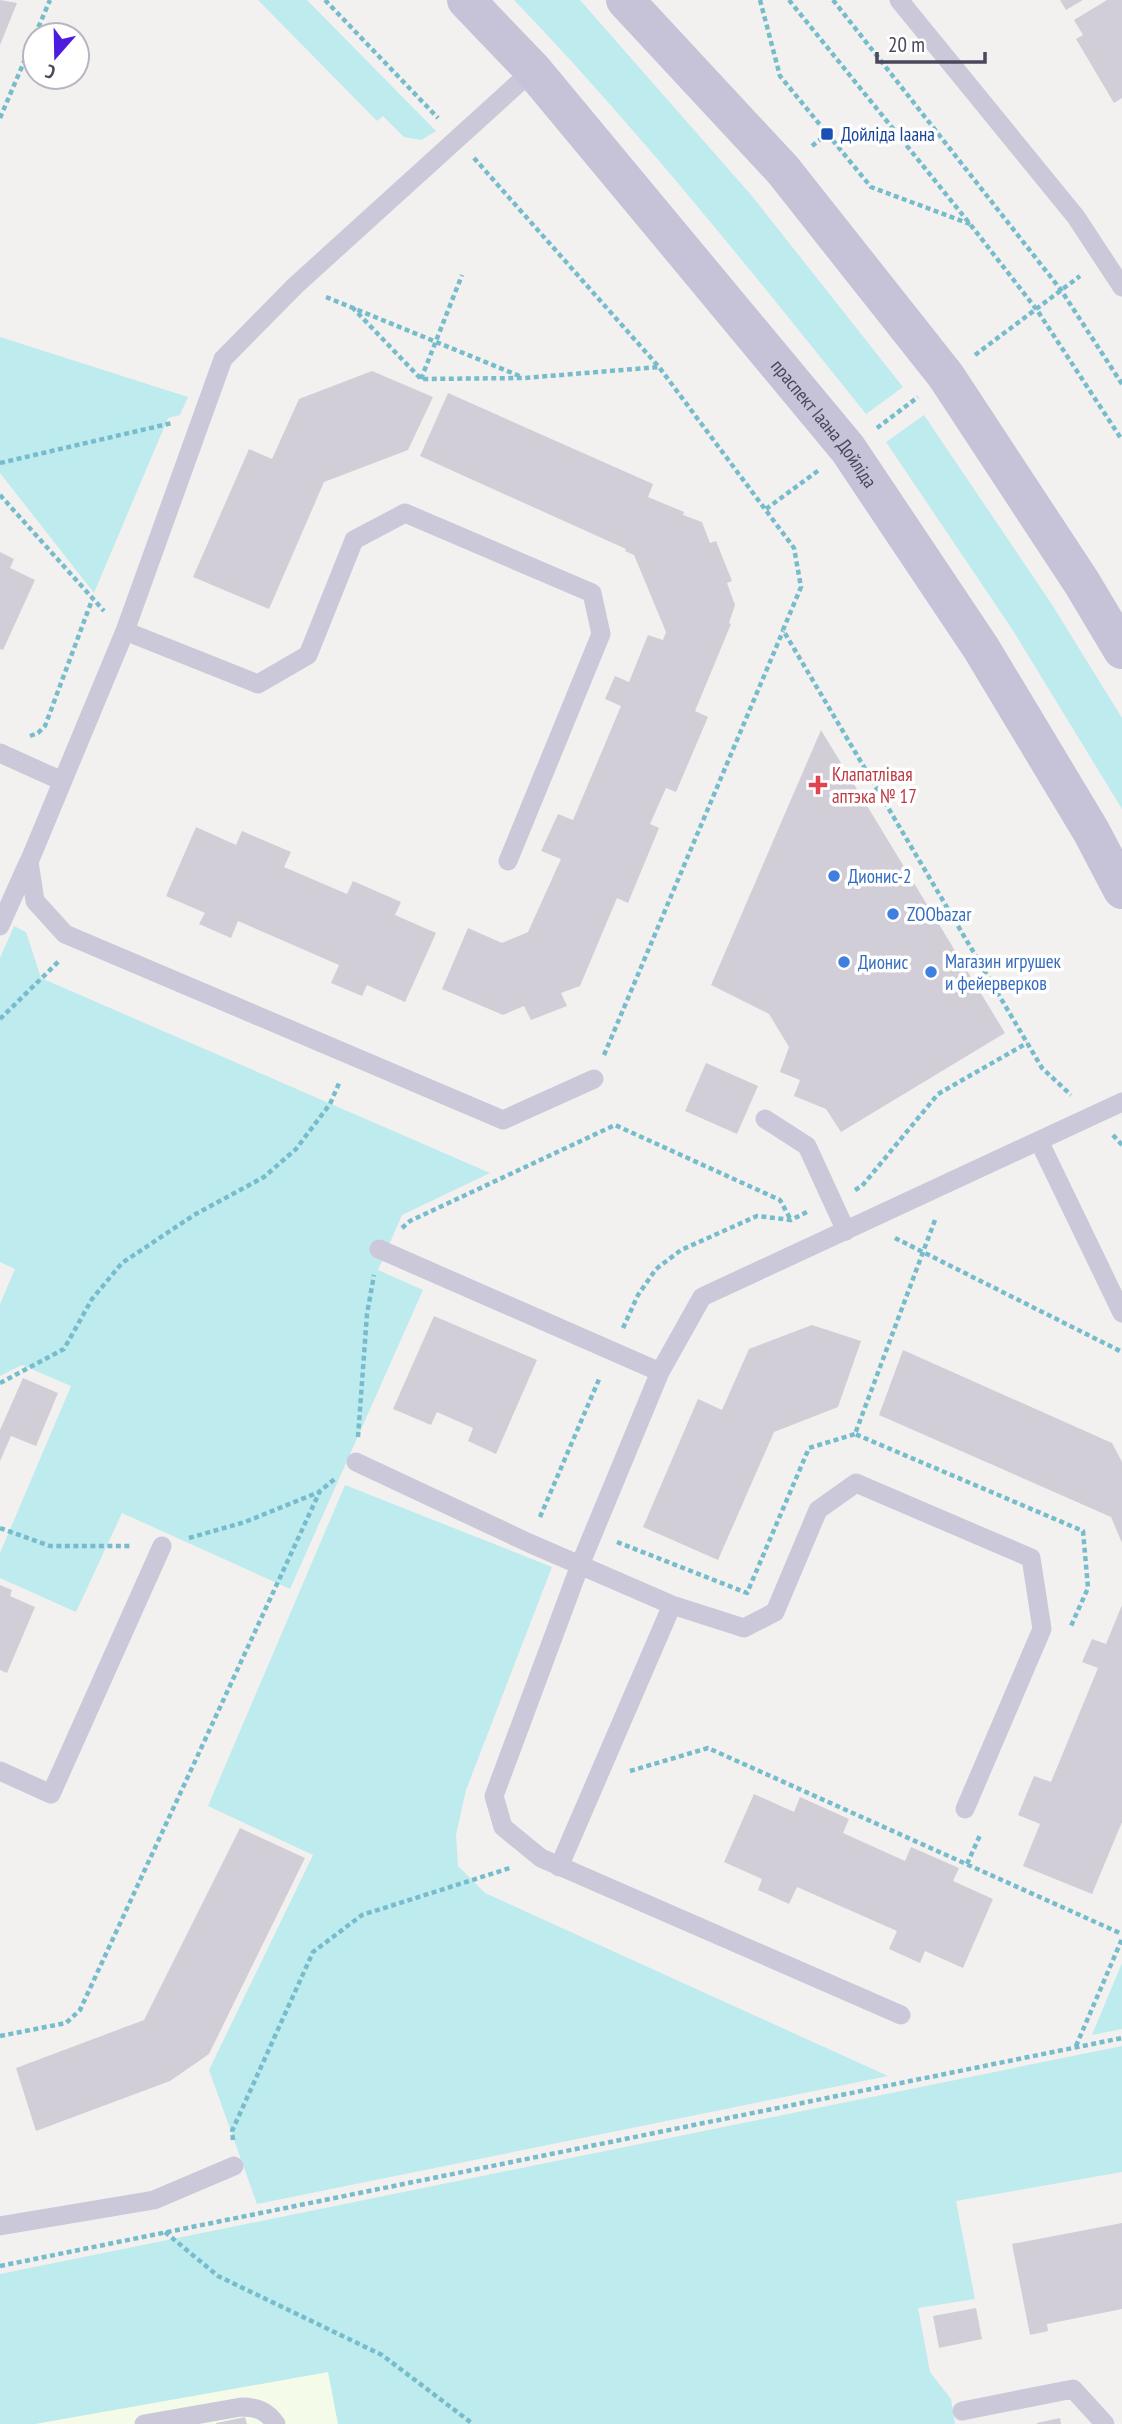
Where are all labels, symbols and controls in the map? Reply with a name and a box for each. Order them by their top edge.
north arrow [21,21,91,91]
scale bar [877,21,986,65]
text: 20 m [888,31,925,58]
text: С [42,59,58,85]
place label: Дойліда Іаана [841,122,935,146]
marker: Дойліда Іаана [819,126,835,142]
street label: праспект Іаана Дойліда [766,354,882,492]
place label: Клапатлівая аптэка № 17 [832,762,917,808]
marker: Клапатлівая аптэка № 17 [810,777,826,793]
place label: Дионис-2 [848,864,912,888]
marker: Дионис-2 [826,868,842,884]
place label: ZOObazar [907,902,972,926]
marker: ZOObazar [885,906,901,922]
place label: Магазин игрушек и фейерверков [945,949,1062,995]
place label: Дионис [858,950,908,974]
marker: Дионис [836,954,852,970]
marker: Магазин игрушек и фейерверков [923,964,939,980]

